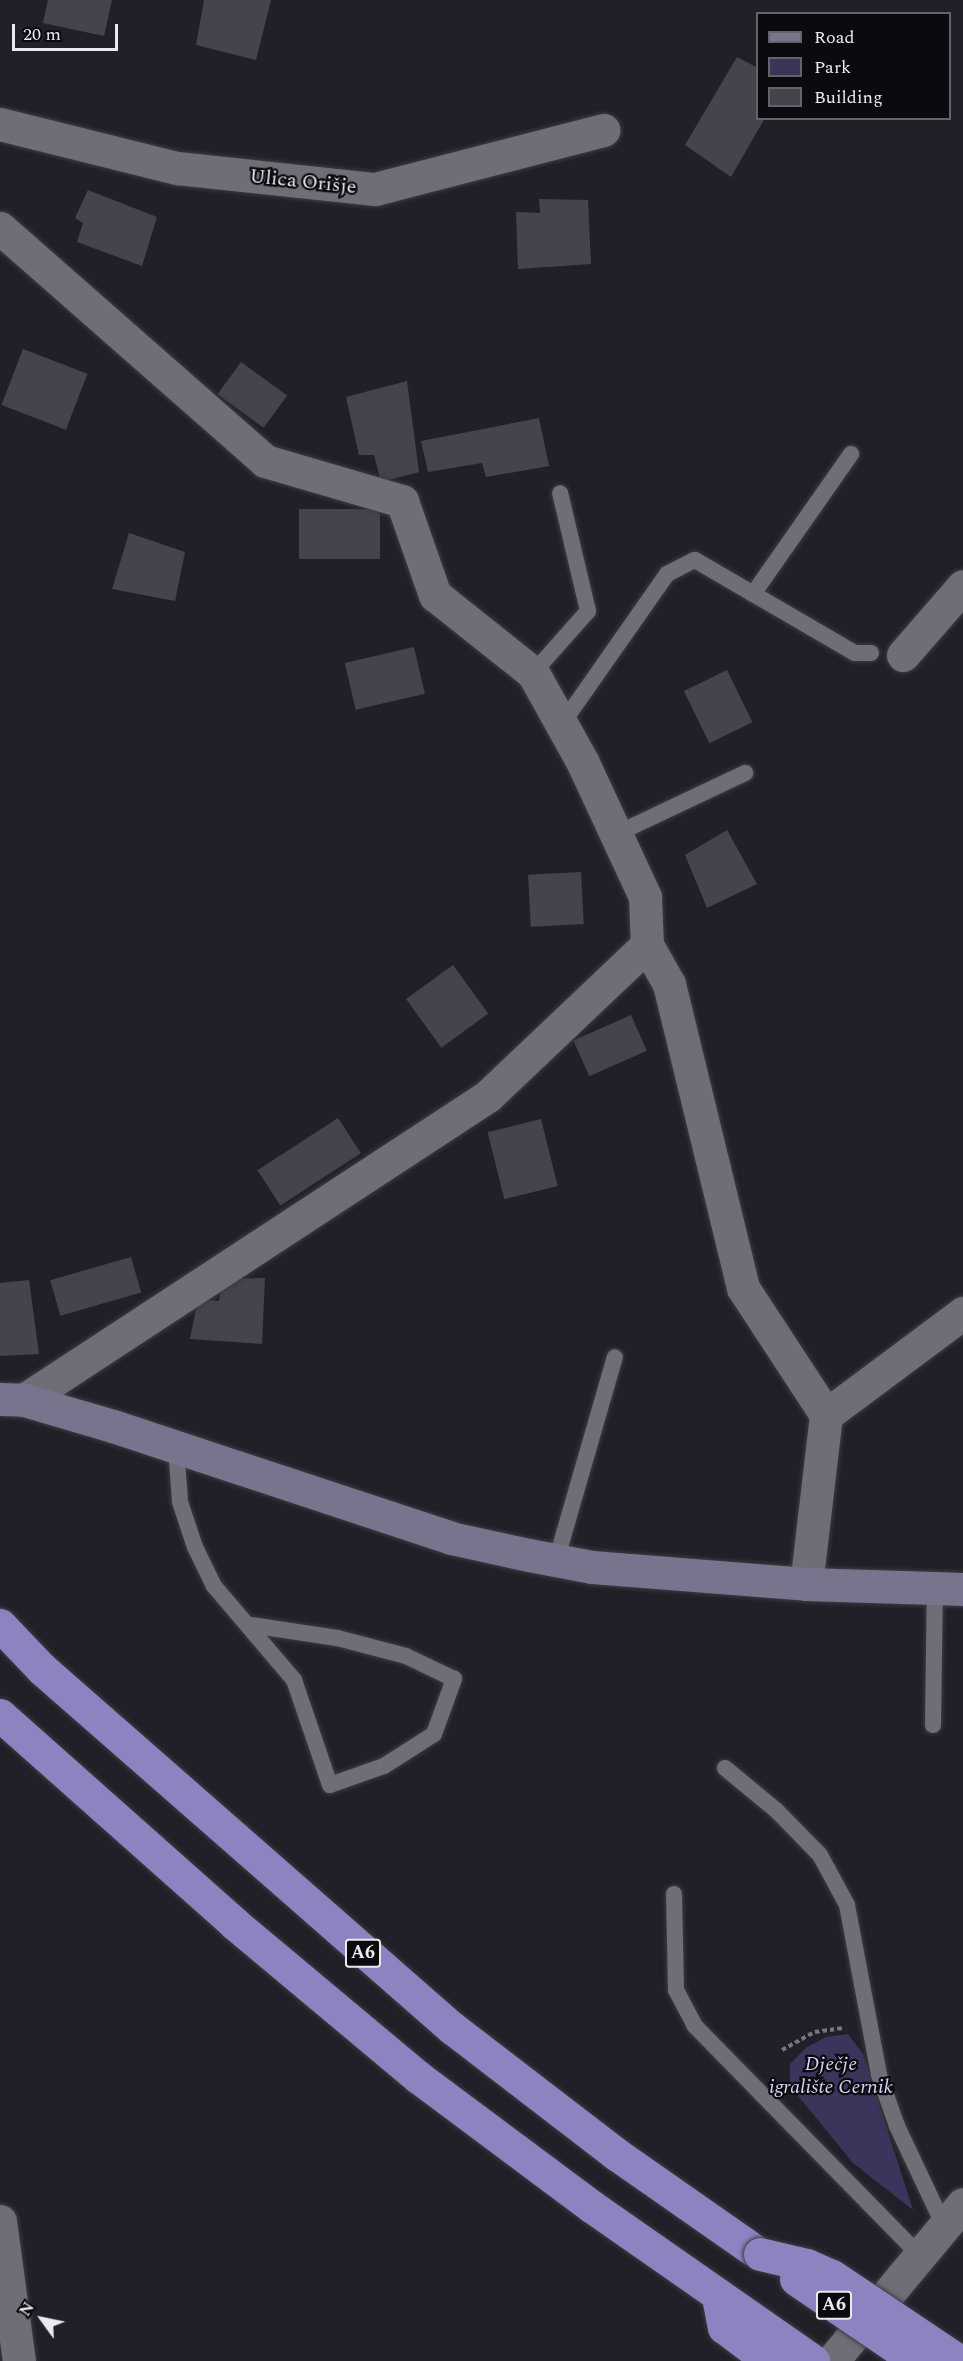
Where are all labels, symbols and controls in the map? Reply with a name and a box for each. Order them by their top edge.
scale bar [15,12,122,50]
legend [756,12,951,120]
text: 20 m [23,21,61,48]
text: Road [814,24,855,51]
text: Park [814,54,851,81]
text: Building [814,84,883,111]
street label: Ulica Orišje [248,164,358,200]
road number: A6 [344,1938,382,1968]
park label: Dječje igralište Cernik [769,2053,893,2100]
north arrow [12,2289,72,2349]
road number: A6 [814,2290,854,2320]
text: N [13,2297,41,2321]

